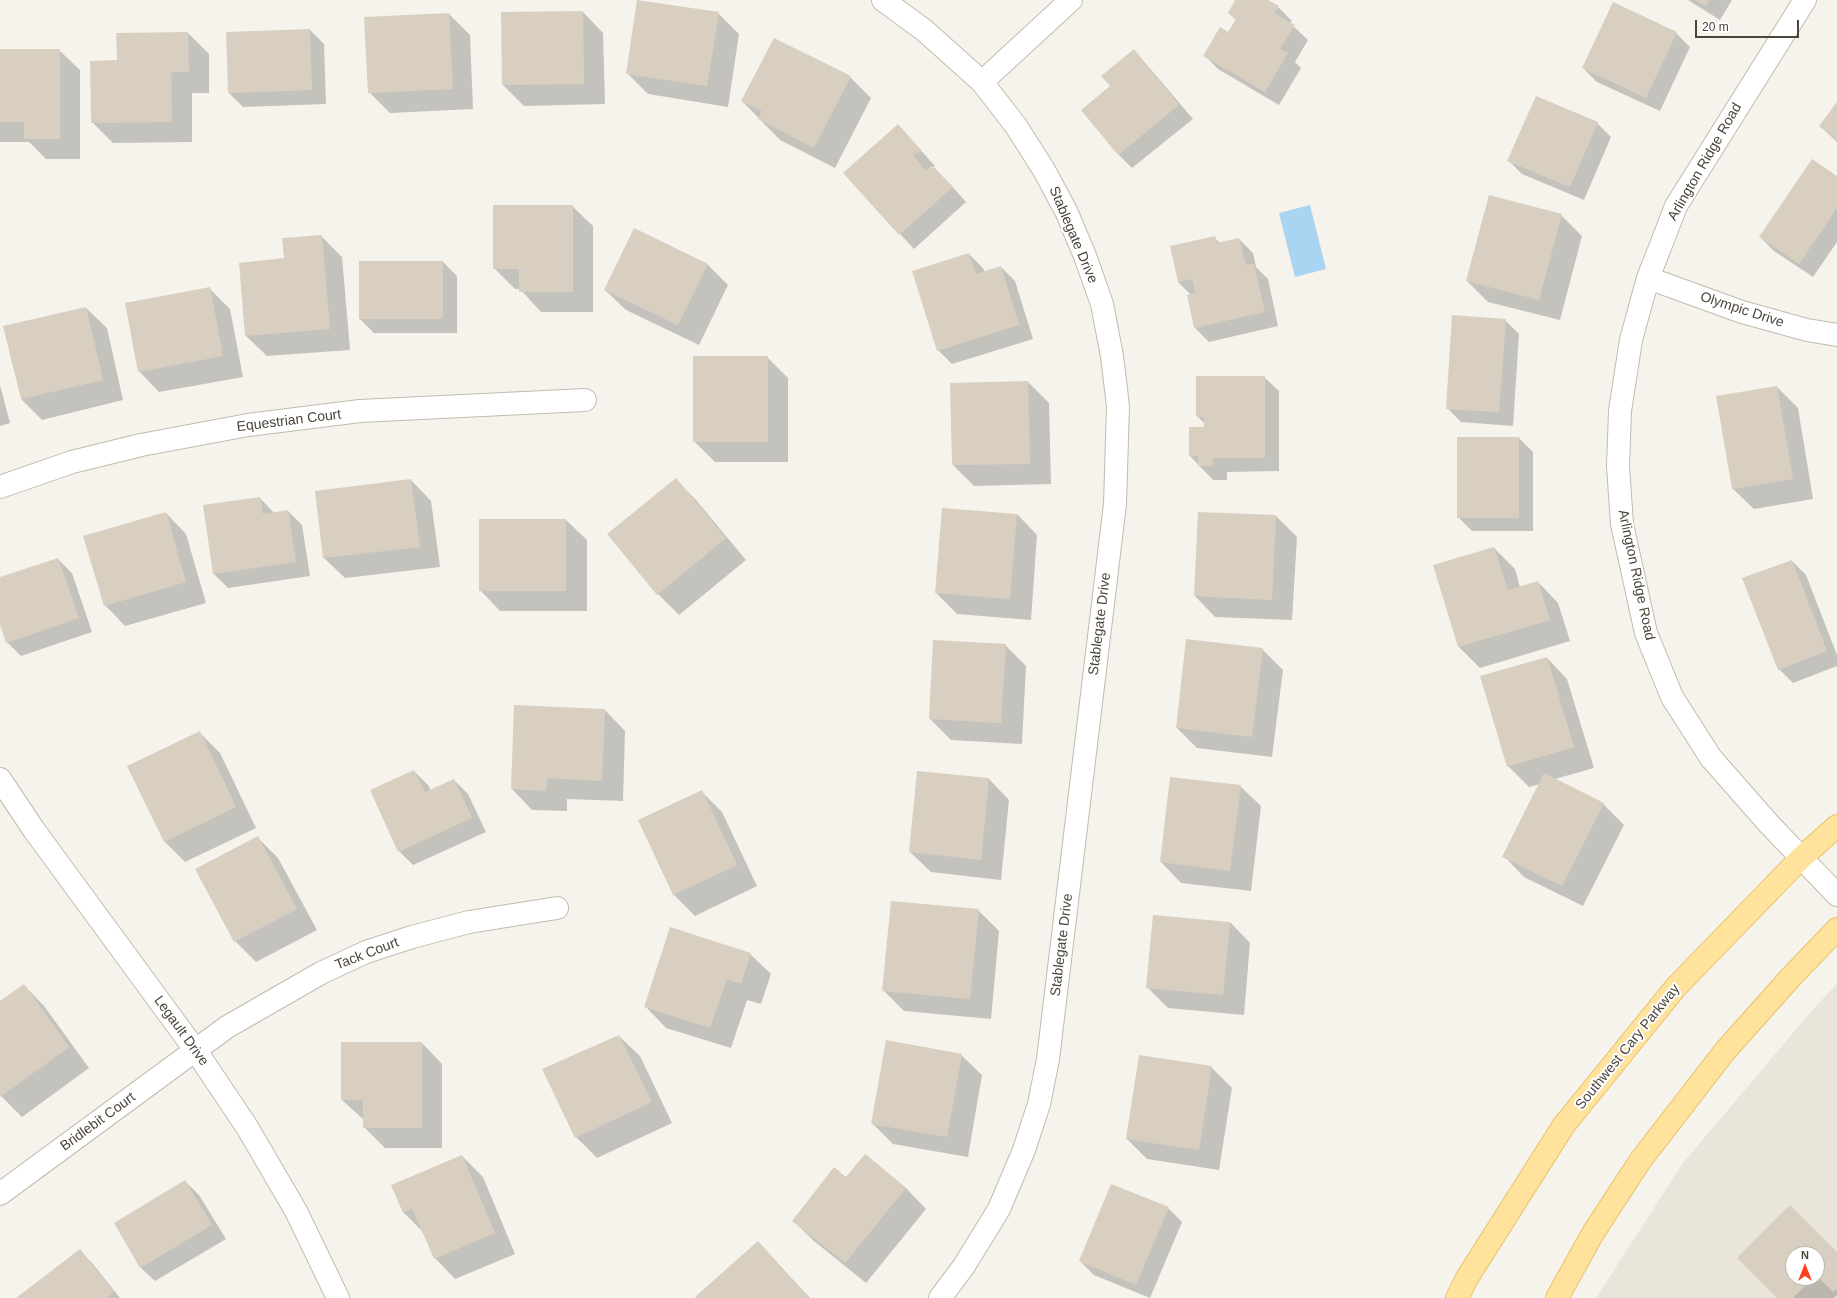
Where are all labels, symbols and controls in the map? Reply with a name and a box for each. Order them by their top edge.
scale bar [1697,12,1801,38]
text: 20 m [1702,20,1729,34]
street label: Arlington Ridge Road [1664,100,1746,224]
street label: Stablegate Drive [1045,184,1101,286]
street label: Olympic Drive [1698,289,1786,331]
street label: Equestrian Court [236,406,342,436]
street label: Arlington Ridge Road [1614,508,1658,642]
street label: Stablegate Drive [1085,572,1115,676]
street label: Stablegate Drive [1047,893,1077,997]
street label: Tack Court [333,934,401,974]
street label: Southwest Cary Parkway [1572,981,1684,1113]
street label: Legault Drive [150,993,212,1069]
street label: Bridlebit Court [57,1089,139,1155]
north arrow [1785,1246,1825,1286]
text: N [1801,1249,1809,1261]

